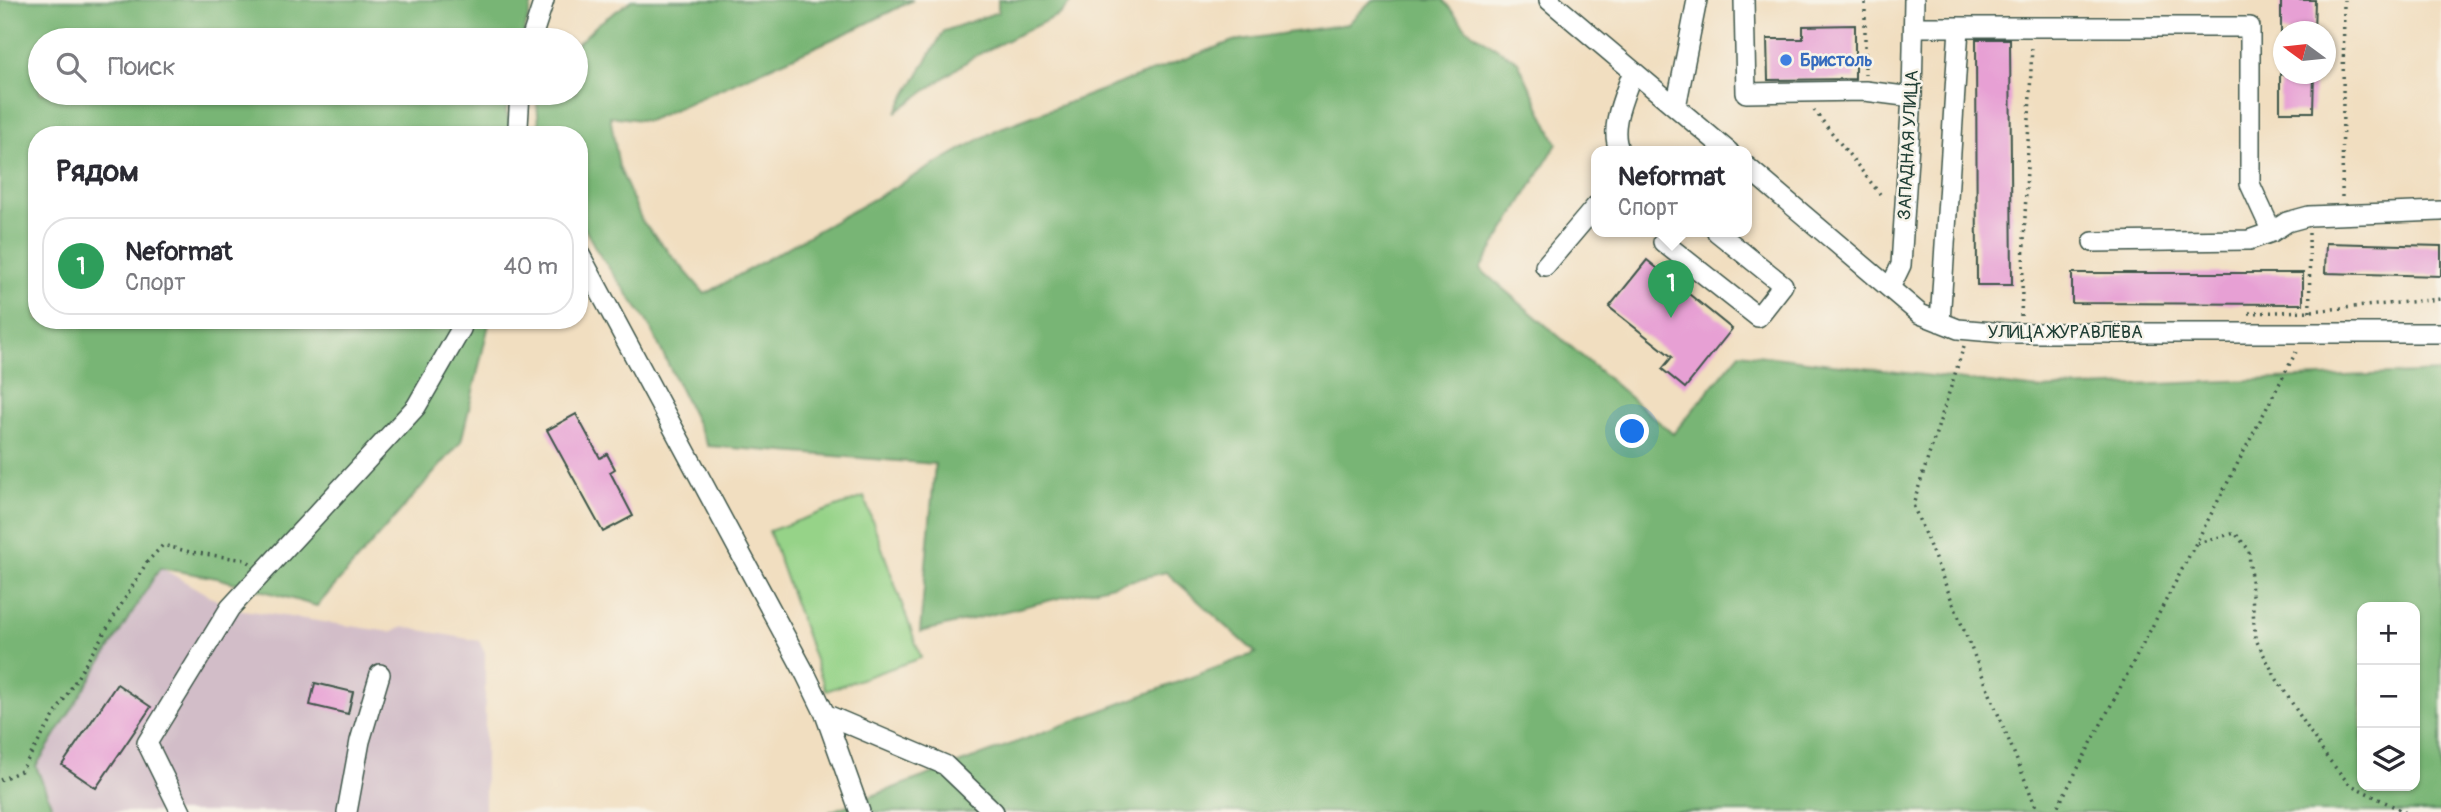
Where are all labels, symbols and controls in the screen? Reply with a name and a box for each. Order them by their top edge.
north arrow [2273,21,2336,84]
search box [28,28,588,105]
icon: search [52,48,90,86]
place label: Бристоль [1800,49,1873,72]
text: Поиск [108,51,176,83]
marker: Бристоль [1778,52,1794,68]
street label: ЗАПАДНАЯ УЛИЦА [1893,69,1924,221]
popup [1591,146,1752,237]
text: Рядом [56,153,139,190]
text: Neformat [1618,161,1725,193]
text: Спорт [1618,193,1678,222]
text: Neformat [125,236,233,268]
text: 1 [77,252,86,281]
text: 40 m [504,252,558,281]
pin: 1 [1648,260,1694,318]
text: Спорт [125,268,186,297]
street label: УЛИЦА ЖУРАВЛЁВА [1987,321,2143,344]
your location [1615,414,1649,448]
map controls [2357,602,2420,791]
button: + [2357,602,2420,665]
button: − [2357,665,2420,728]
button: layers [2357,728,2420,791]

